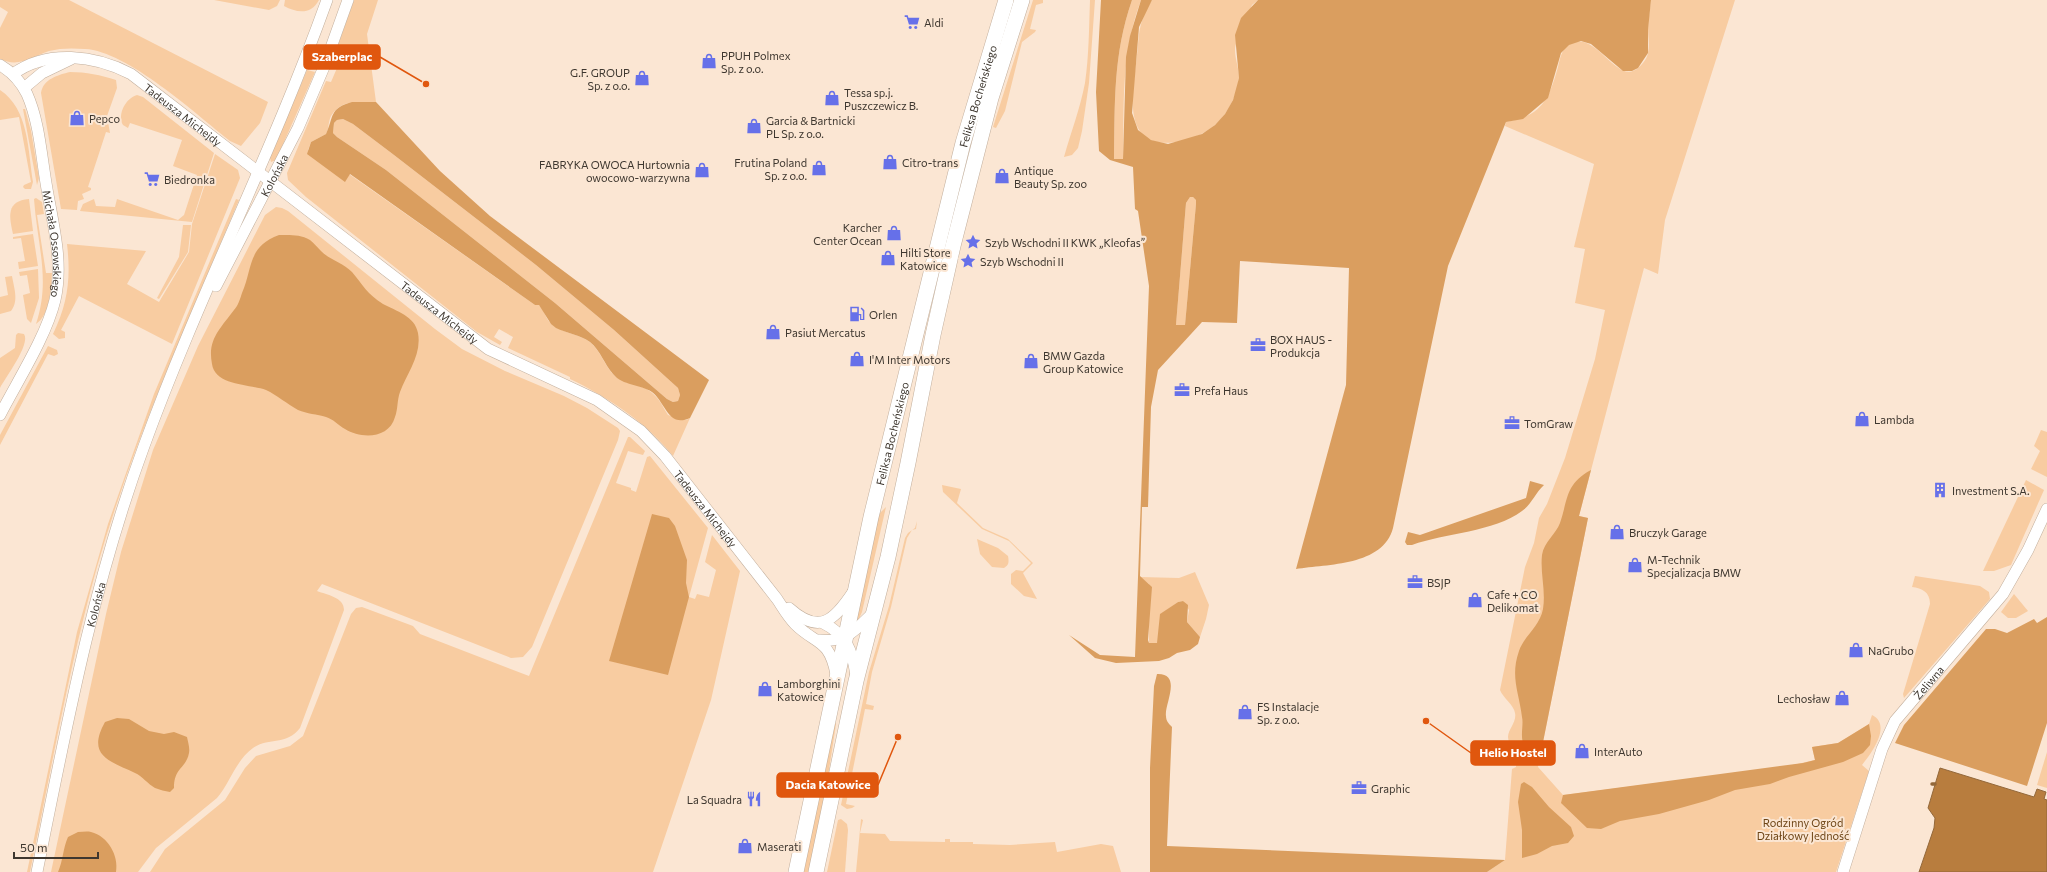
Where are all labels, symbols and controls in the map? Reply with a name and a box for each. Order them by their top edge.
supermarket icon: Aldi [903,13,921,31]
place label: Aldi [924,16,944,29]
street label: Feliksa Bocheńskiego [956,43,999,148]
callout: Szaberplac [304,45,380,69]
text: Szaberplac [312,49,372,63]
place label: PPUH Polmex Sp. z o.o. [721,49,791,75]
shop icon: PPUH Polmex Sp. z o.o. [700,52,718,70]
place label: G.F. GROUP Sp. z o.o. [570,66,630,92]
shop icon: G.F. GROUP Sp. z o.o. [633,69,651,87]
street label: Tadeusza Michejdy [142,80,225,148]
place label: Tessa sp.j. Puszczewicz B. [844,86,919,112]
shop icon: Tessa sp.j. Puszczewicz B. [823,89,841,107]
shop icon: Pepco [68,109,86,127]
place label: Pepco [89,112,120,125]
place label: Garcia & Bartnicki PL Sp. z o.o. [766,114,856,140]
shop icon: Garcia & Bartnicki PL Sp. z o.o. [745,117,763,135]
street label: Kolońska [257,152,290,198]
shop icon: Citro-trans [881,153,899,171]
place label: Frutina Poland Sp. z o.o. [734,156,807,182]
place label: Citro-trans [902,156,958,169]
place label: FABRYKA OWOCA Hurtownia owocowo-warzywna [539,158,690,184]
shop icon: Frutina Poland Sp. z o.o. [810,159,828,177]
shop icon: FABRYKA OWOCA Hurtownia owocowo-warzywna [693,161,711,179]
place label: Antique Beauty Sp. zoo [1014,164,1088,190]
shop icon: Antique Beauty Sp. zoo [993,167,1011,185]
supermarket icon: Biedronka [143,170,161,188]
place label: Biedronka [164,173,215,186]
street label: Michała Ossowskiego [41,189,65,299]
place label: Karcher Center Ocean [813,221,883,247]
shop icon: Karcher Center Ocean [885,224,903,242]
place icon: Szyb Wschodni II KWK „Kleofas” [964,233,982,251]
place label: Szyb Wschodni II KWK „Kleofas” [985,236,1145,249]
place label: Hilti Store Katowice [900,246,951,272]
shop icon: Hilti Store Katowice [879,249,897,267]
place icon: Szyb Wschodni II [959,252,977,270]
place label: Szyb Wschodni II [980,255,1064,268]
street label: Tadeusza Michejdy [399,278,481,346]
fuel station icon: Orlen [848,305,866,323]
place label: Orlen [869,308,897,321]
shop icon: Pasiut Mercatus [764,323,782,341]
place label: Pasiut Mercatus [785,326,866,339]
place label: BOX HAUS - Produkcja [1270,333,1332,359]
office icon: BOX HAUS - Produkcja [1249,336,1267,354]
place label: BMW Gazda Group Katowice [1043,349,1124,375]
shop icon: I'M Inter Motors [848,350,866,368]
shop icon: BMW Gazda Group Katowice [1022,352,1040,370]
place label: I'M Inter Motors [869,353,950,366]
street label: Feliksa Bocheńskiego [873,380,911,486]
office icon: Prefa Haus [1173,381,1191,399]
place label: Prefa Haus [1194,384,1248,397]
shop icon: Lambda [1853,410,1871,428]
place label: Lambda [1874,413,1914,426]
office icon: TomGraw [1503,414,1521,432]
place label: TomGraw [1524,417,1573,430]
street label: Tadeusza Michejdy [672,467,740,550]
building icon: Investment S.A. [1931,481,1949,499]
place label: Investment S.A. [1952,484,2030,497]
shop icon: Bruczyk Garage [1608,523,1626,541]
place label: Bruczyk Garage [1629,526,1707,539]
place label: M-Technik Specjalizacja BMW [1647,553,1741,579]
shop icon: M-Technik Specjalizacja BMW [1626,556,1644,574]
office icon: BSJP [1406,573,1424,591]
place label: BSJP [1427,576,1451,590]
street label: Kolońska [83,580,107,628]
place label: Cafe + CO Delikomat [1487,588,1539,614]
shop icon: Cafe + CO Delikomat [1466,591,1484,609]
shop icon: NaGrubo [1847,641,1865,659]
place label: NaGrubo [1868,644,1914,657]
street label: Żeliwna [1910,663,1946,701]
place label: Lamborghini Katowice [777,677,841,703]
shop icon: Lamborghini Katowice [756,680,774,698]
shop icon: Lechosław [1833,689,1851,707]
place label: Lechosław [1777,692,1830,705]
place label: FS Instalacje Sp. z o.o. [1257,700,1319,726]
shop icon: FS Instalacje Sp. z o.o. [1236,703,1254,721]
callout: Helio Hostel [1471,741,1555,765]
shop icon: InterAuto [1573,742,1591,760]
text: Helio Hostel [1479,745,1547,759]
place label: InterAuto [1594,745,1643,758]
callout: Dacia Katowice [777,773,878,797]
text: Dacia Katowice [786,777,871,791]
office icon: Graphic [1350,779,1368,797]
place label: Graphic [1371,782,1410,795]
restaurant icon: La Squadra [745,790,763,808]
place label: La Squadra [687,793,742,806]
park label: Rodzinny Ogród Działkowy Jedność [1757,816,1849,843]
scale bar [14,834,98,860]
shop icon: Maserati [736,837,754,855]
text: 50 m [20,840,48,854]
place label: Maserati [757,840,802,853]

